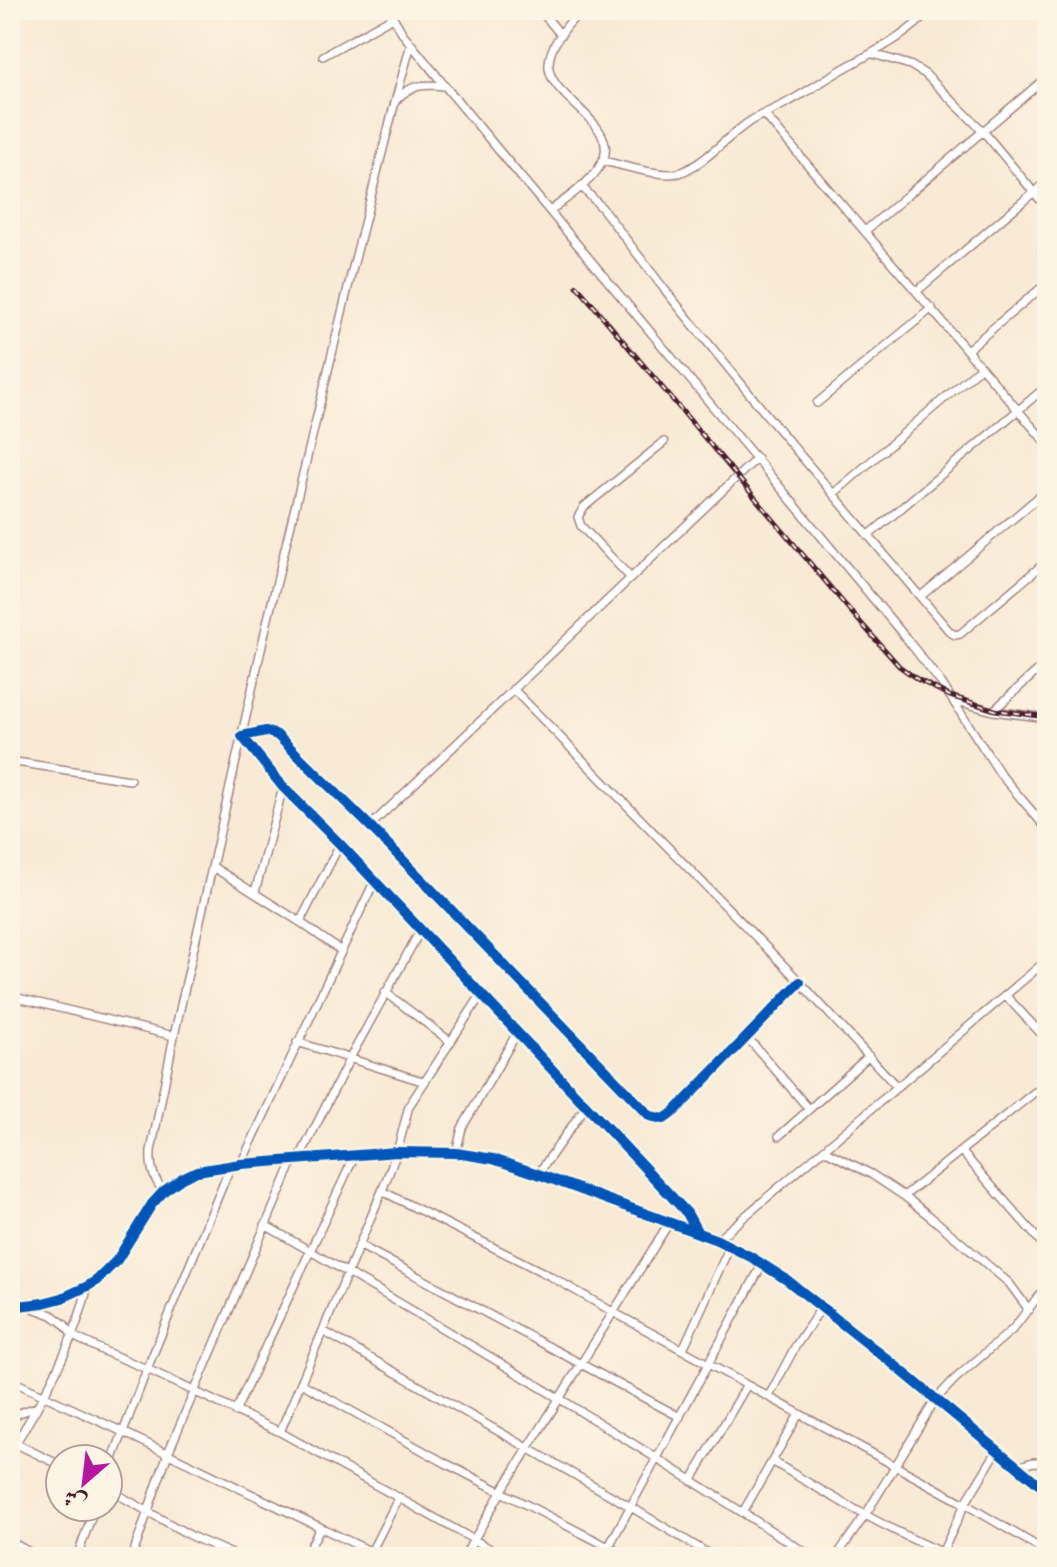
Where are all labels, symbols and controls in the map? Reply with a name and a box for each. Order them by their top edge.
north arrow [44,1443,124,1523]
text: ش [59,1479,93,1517]

